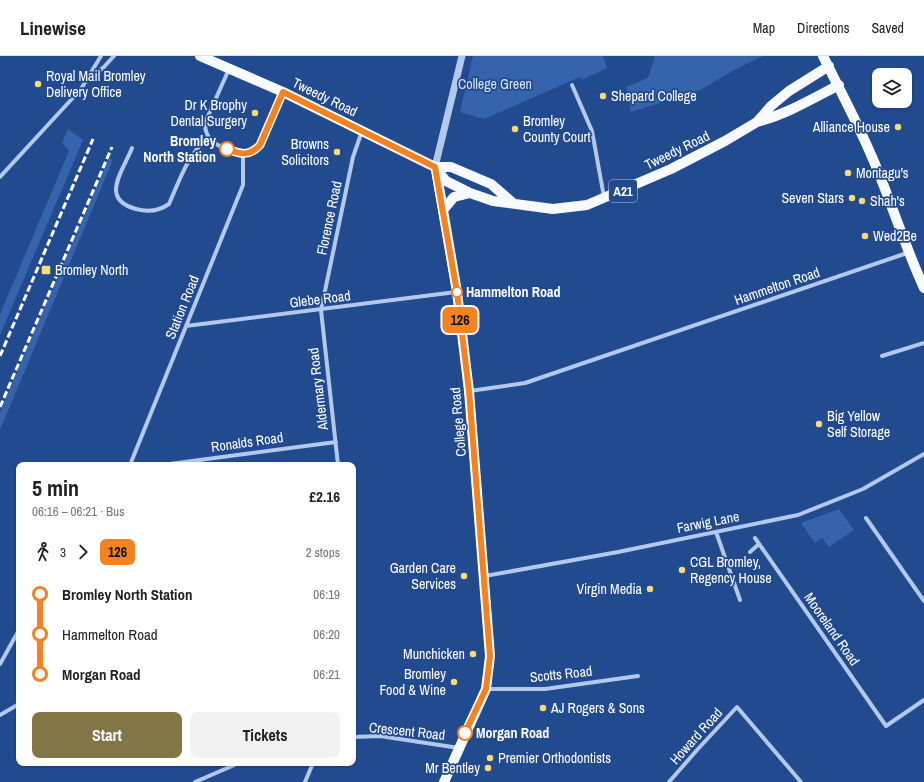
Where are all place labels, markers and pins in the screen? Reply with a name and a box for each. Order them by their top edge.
place label: Royal Mail Bromley Delivery Office [46,67,146,101]
marker: Royal Mail Bromley Delivery Office [33,79,43,89]
place label: Shepard College [611,87,697,105]
marker: Shepard College [598,91,608,101]
place label: Dr K Brophy Dental Surgery [170,96,247,130]
marker: Dr K Brophy Dental Surgery [250,108,260,118]
place label: Bromley County Court [523,112,591,146]
place label: Alliance House [812,118,890,136]
marker: Alliance House [893,122,903,132]
marker: Bromley County Court [510,124,520,134]
place label: Bromley North Station [143,132,217,166]
place label: Browns Solicitors [281,135,329,169]
marker: Bromley North Station [219,141,235,157]
marker: Browns Solicitors [332,147,342,157]
place label: Montagu's [856,164,909,182]
marker: Montagu's [843,168,853,178]
place label: Seven Stars [781,189,844,207]
place label: Shah's [870,192,905,210]
marker: Seven Stars [847,193,857,203]
marker: Shah's [857,196,867,206]
place label: Wed2Be [873,227,917,245]
marker: Wed2Be [860,231,870,241]
place label: Bromley North [55,261,128,279]
marker: Bromley North [40,264,52,276]
place label: Hammelton Road [466,283,560,301]
marker: Hammelton Road [451,286,463,298]
place label: Big Yellow Self Storage [827,407,890,441]
marker: Big Yellow Self Storage [814,419,824,429]
place label: CGL Bromley, Regency House [690,553,772,587]
place label: Garden Care Services [390,559,456,593]
marker: CGL Bromley, Regency House [677,565,687,575]
marker: Garden Care Services [459,571,469,581]
place label: Virgin Media [576,580,643,598]
marker: Virgin Media [645,584,655,594]
place label: Munchicken [403,645,465,663]
marker: Munchicken [468,649,478,659]
place label: Bromley Food & Wine [380,665,446,699]
marker: Bromley Food & Wine [449,677,459,687]
place label: AJ Rogers & Sons [550,699,645,717]
marker: AJ Rogers & Sons [538,703,548,713]
place label: Morgan Road [476,724,549,742]
marker: Morgan Road [457,725,473,741]
place label: Premier Orthodontists [498,749,611,767]
marker: Premier Orthodontists [485,753,495,763]
place label: Mr Bentley [425,759,480,777]
marker: Mr Bentley [483,763,493,773]

